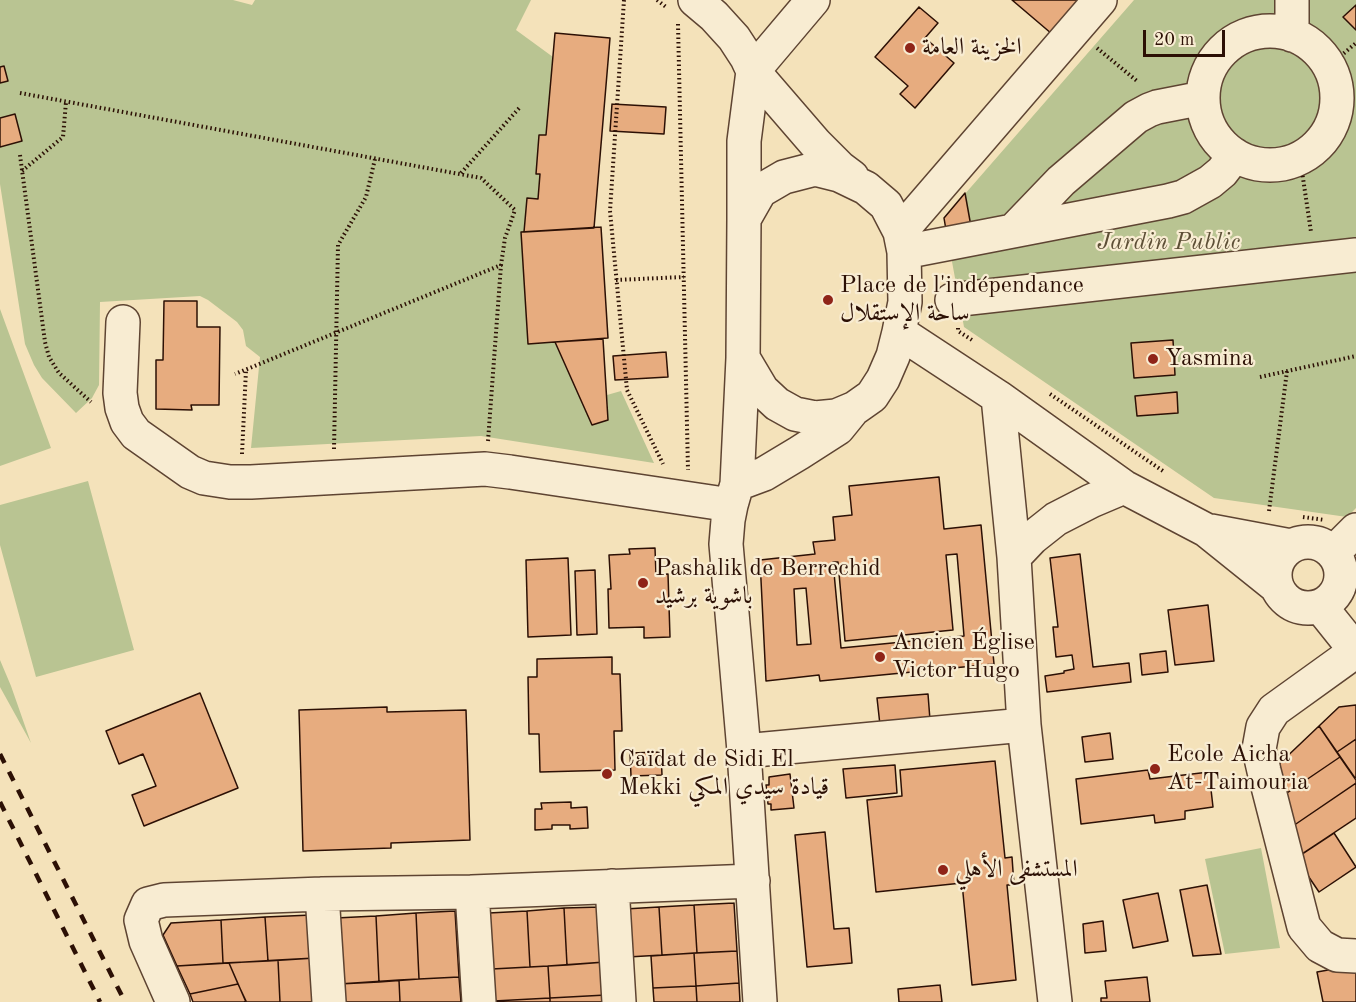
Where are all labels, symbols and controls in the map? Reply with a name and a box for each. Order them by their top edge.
scale bar [1146,18,1228,56]
text: 20 m [1154,31,1194,49]
place label: الخزينة العامة [922,34,1022,62]
marker: الخزينة العامة [903,41,917,55]
park label: Jardin Public [1097,229,1241,257]
place label: Place de l'indépendance ساحة الإستقلال [840,272,1084,328]
marker: Place de l'indépendance ساحة الإستقلال [821,293,835,307]
place label: Yasmina [1165,345,1254,373]
marker: Yasmina [1146,352,1160,366]
place label: Pashalik de Berrechid باشوية برشيد [655,555,881,611]
marker: Pashalik de Berrechid باشوية برشيد [636,576,650,590]
place label: Ancien Église Victor Hugo [892,629,1035,685]
marker: Ancien Église Victor Hugo [873,650,887,664]
place label: Ecole Aicha At-Taimouria [1167,741,1309,797]
place label: Caïdat de Sidi El Mekki قيادة سيدي المكي [619,746,829,802]
marker: Ecole Aicha At-Taimouria [1148,762,1162,776]
marker: Caïdat de Sidi El Mekki قيادة سيدي المكي [600,767,614,781]
place label: المستشفى الأهلي [955,856,1078,884]
marker: المستشفى الأهلي [936,863,950,877]

